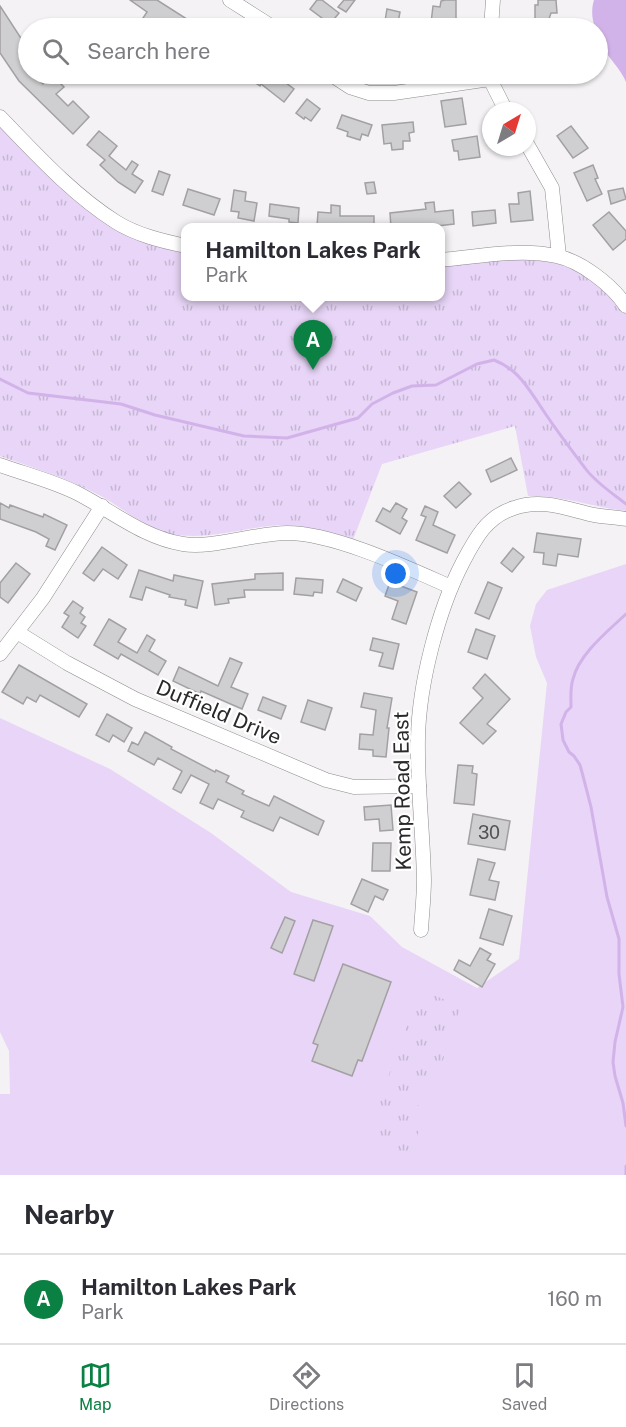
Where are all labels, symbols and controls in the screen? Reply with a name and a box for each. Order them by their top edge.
search box [18,18,608,84]
icon: search [39,35,72,68]
text: Search here [87,38,211,64]
north arrow [482,102,536,156]
popup [181,223,445,301]
text: Hamilton Lakes Park [205,237,421,263]
text: Park [205,263,248,287]
pin: A [294,320,332,370]
your location [381,559,410,588]
street label: Duffield Drive [153,674,285,750]
street label: Kemp Road East [388,711,416,871]
house number: 30 [478,822,500,843]
text: Nearby [24,1199,114,1230]
text: Hamilton Lakes Park [81,1274,296,1300]
text: A [36,1287,51,1311]
text: 160 m [547,1287,602,1311]
text: Park [81,1300,124,1324]
tab: Map [79,1359,112,1414]
tab: Directions [269,1359,344,1414]
tab: Saved [502,1359,547,1414]

